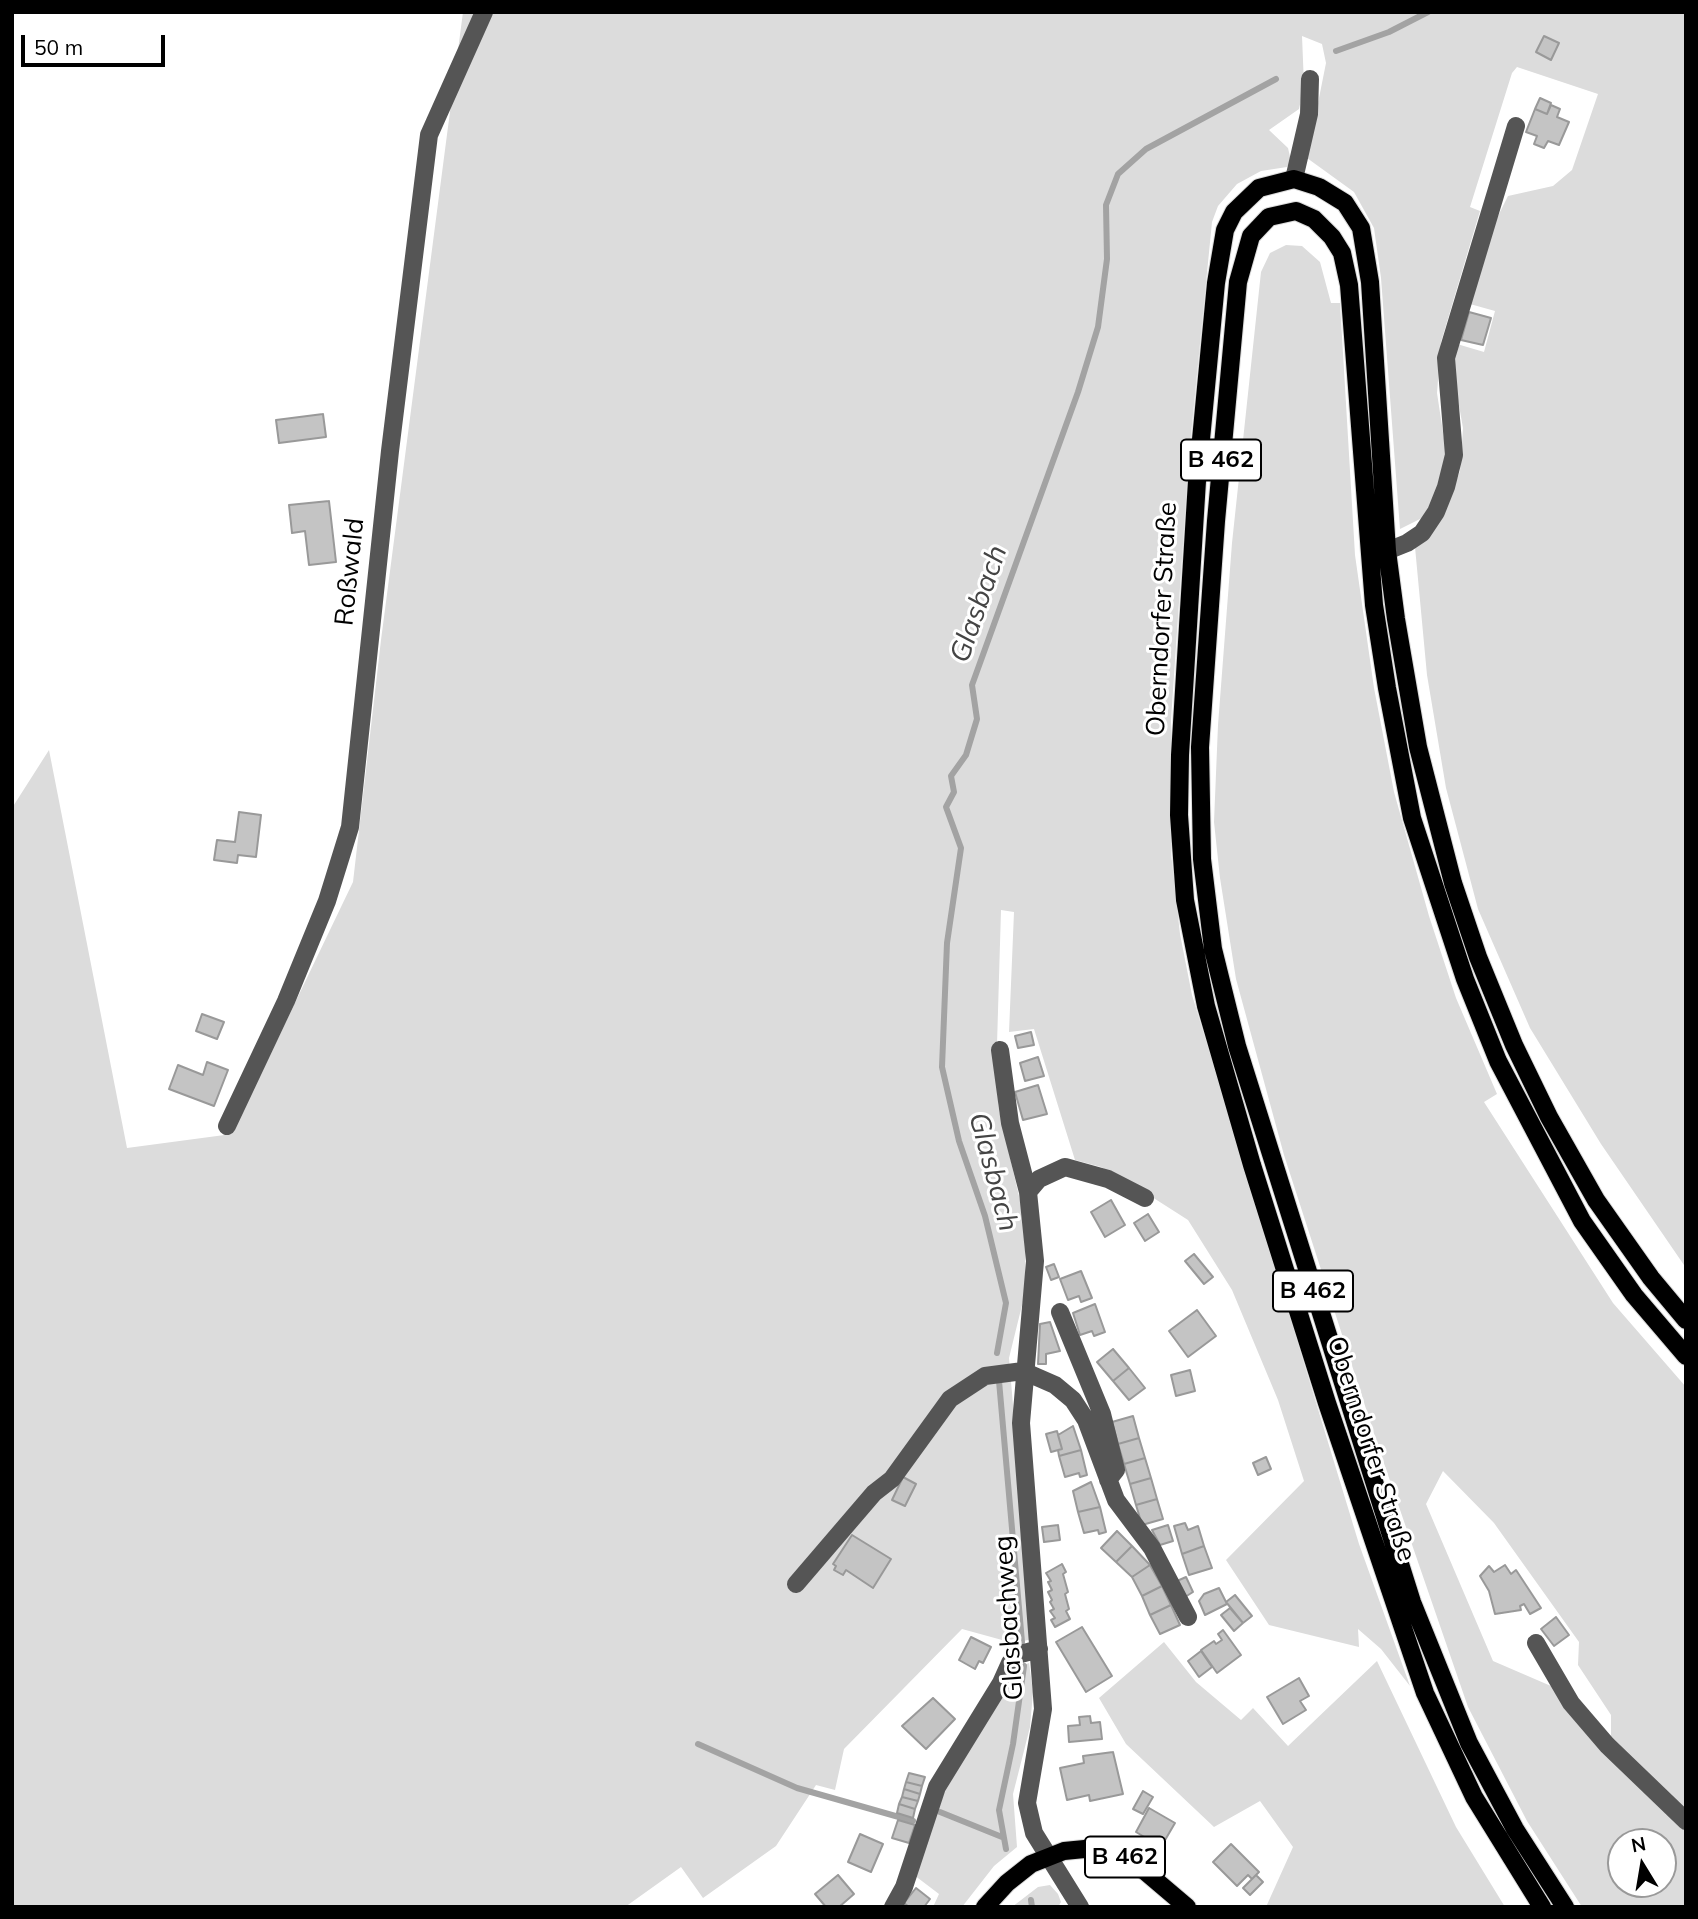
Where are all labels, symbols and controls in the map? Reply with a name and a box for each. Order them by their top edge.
scale bar [24,21,168,65]
text: 50 m [34,34,83,60]
road number: B 462 [1181,439,1261,480]
street label: Oberndorfer Straße [1140,501,1184,737]
street label: Roßwald [329,517,371,627]
water label: Glasbach [943,541,1015,667]
water label: Glasbach [961,1109,1025,1235]
road number: B 462 [1273,1270,1353,1311]
street label: Oberndorfer Straße [1320,1333,1422,1565]
street label: Glasbachweg [988,1535,1030,1701]
north arrow [1607,1828,1677,1898]
text: N [1629,1831,1648,1858]
road number: B 462 [1085,1836,1165,1878]

